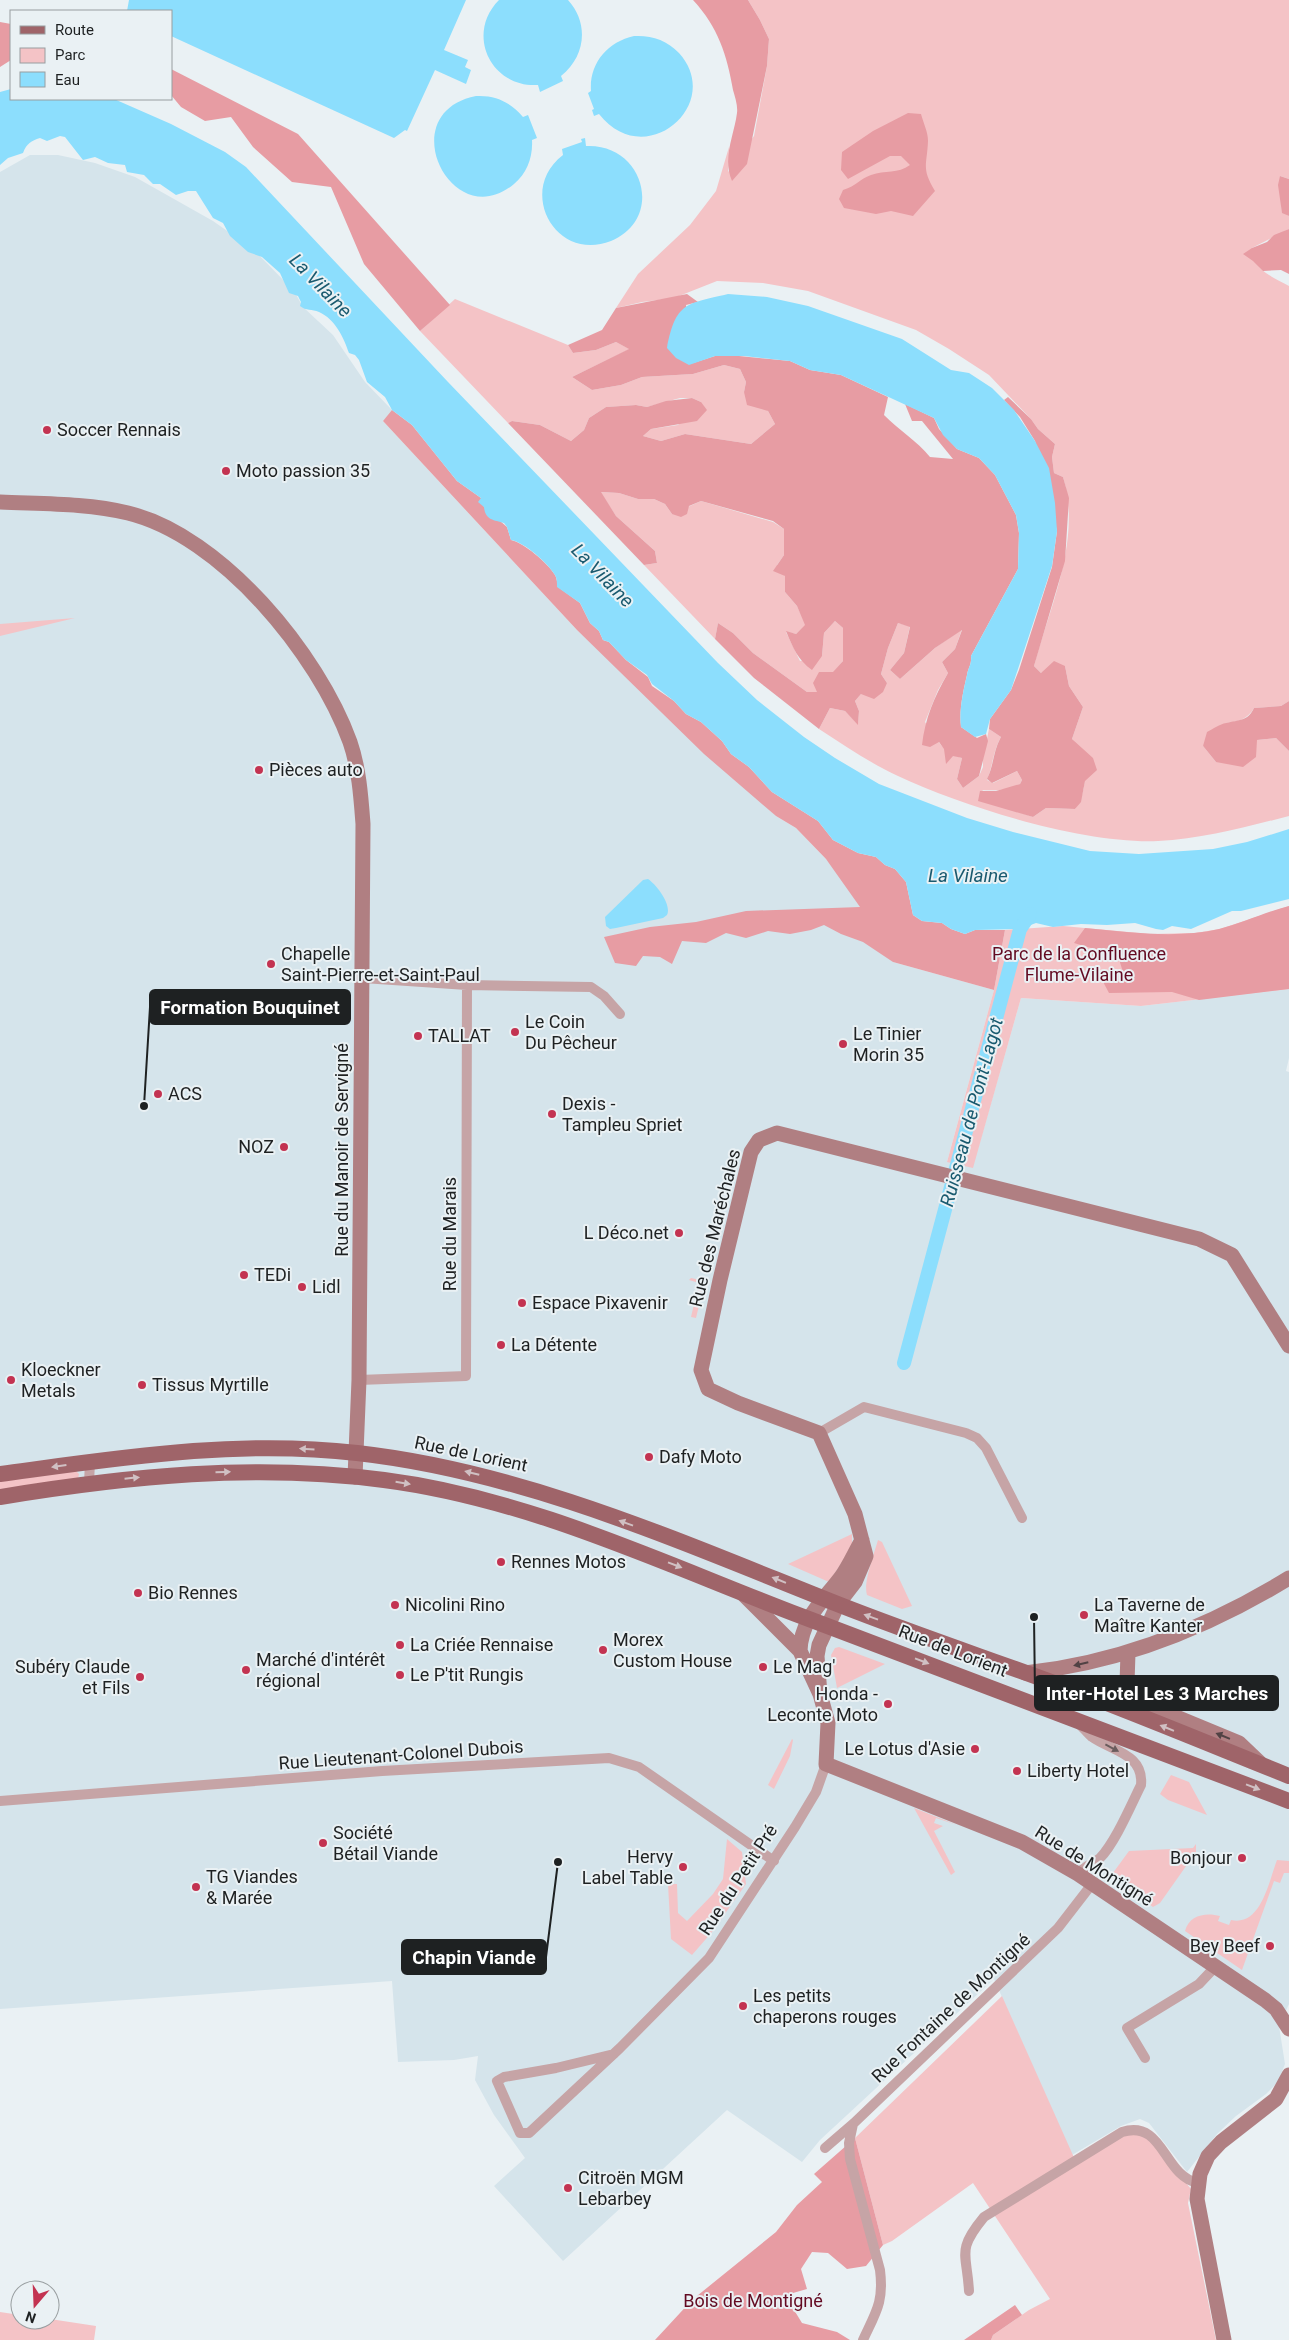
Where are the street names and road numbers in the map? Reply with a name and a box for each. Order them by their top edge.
street label: Rue du Manoir de Servigné [331,1043,352,1257]
street label: Rue des Maréchales [685,1147,744,1309]
street label: Rue du Marais [439,1177,460,1291]
street label: Rue de Lorient [413,1431,530,1476]
street label: Rue de Lorient [896,1620,1011,1681]
street label: Rue Lieutenant-Colonel Dubois [278,1735,524,1774]
street label: Rue du Petit Pré [694,1820,781,1939]
street label: Rue de Montigné [1031,1821,1157,1910]
street label: Rue Fontaine de Montigné [867,1929,1034,2087]

